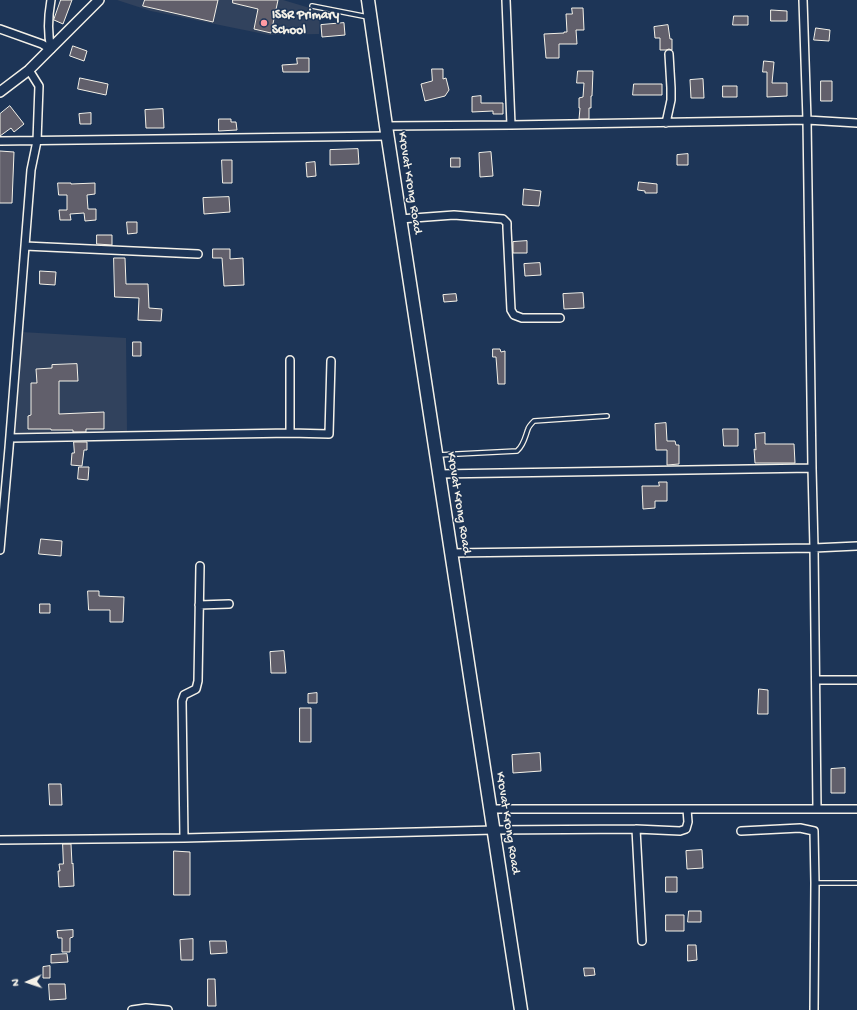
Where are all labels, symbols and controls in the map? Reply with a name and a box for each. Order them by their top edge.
place label: ISSR Primary School [272,8,339,39]
marker: ISSR Primary School [259,18,269,28]
street label: Krovat Krong Road [393,131,425,235]
street label: Krovat Krong Road [442,451,474,555]
street label: Krovat Krong Road [491,771,523,875]
north arrow [8,962,48,1002]
text: N [10,979,22,987]

